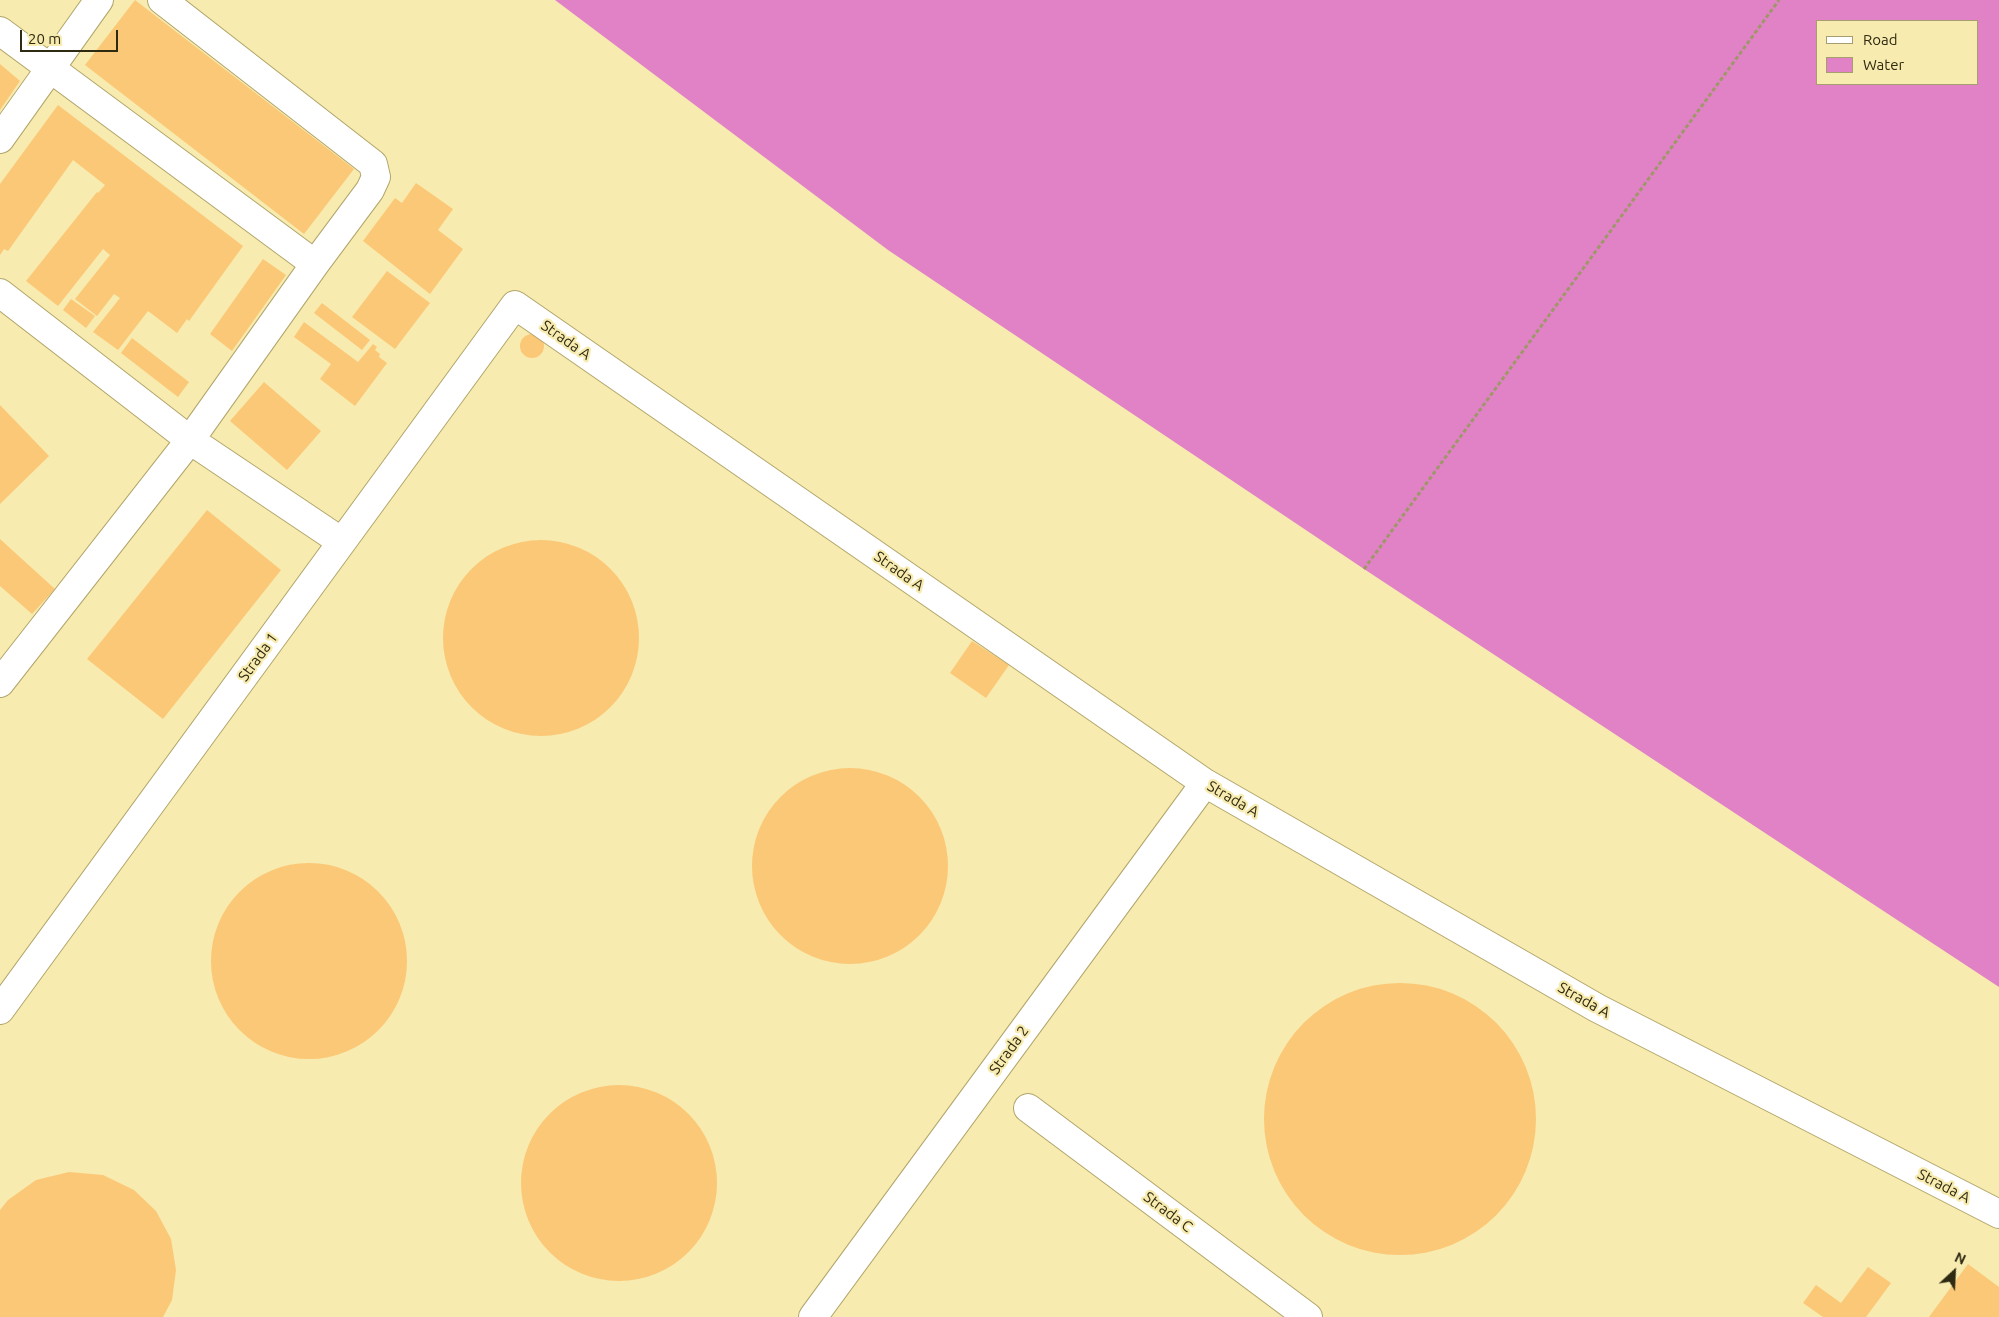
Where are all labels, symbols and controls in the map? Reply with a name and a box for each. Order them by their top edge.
scale bar [22,20,120,52]
legend [1816,20,1979,85]
text: 20 m [28,30,61,47]
text: Road [1863,31,1898,48]
text: Water [1863,56,1904,73]
street label: Strada A [538,316,594,364]
street label: Strada A [871,547,927,595]
street label: Strada 1 [234,629,282,685]
street label: Strada A [1204,777,1262,821]
street label: Strada A [1555,978,1613,1022]
street label: Strada 2 [985,1022,1033,1078]
street label: Strada A [1915,1165,1973,1207]
street label: Strada C [1140,1188,1196,1236]
north arrow [1929,1247,1979,1297]
text: N [1952,1249,1968,1268]

